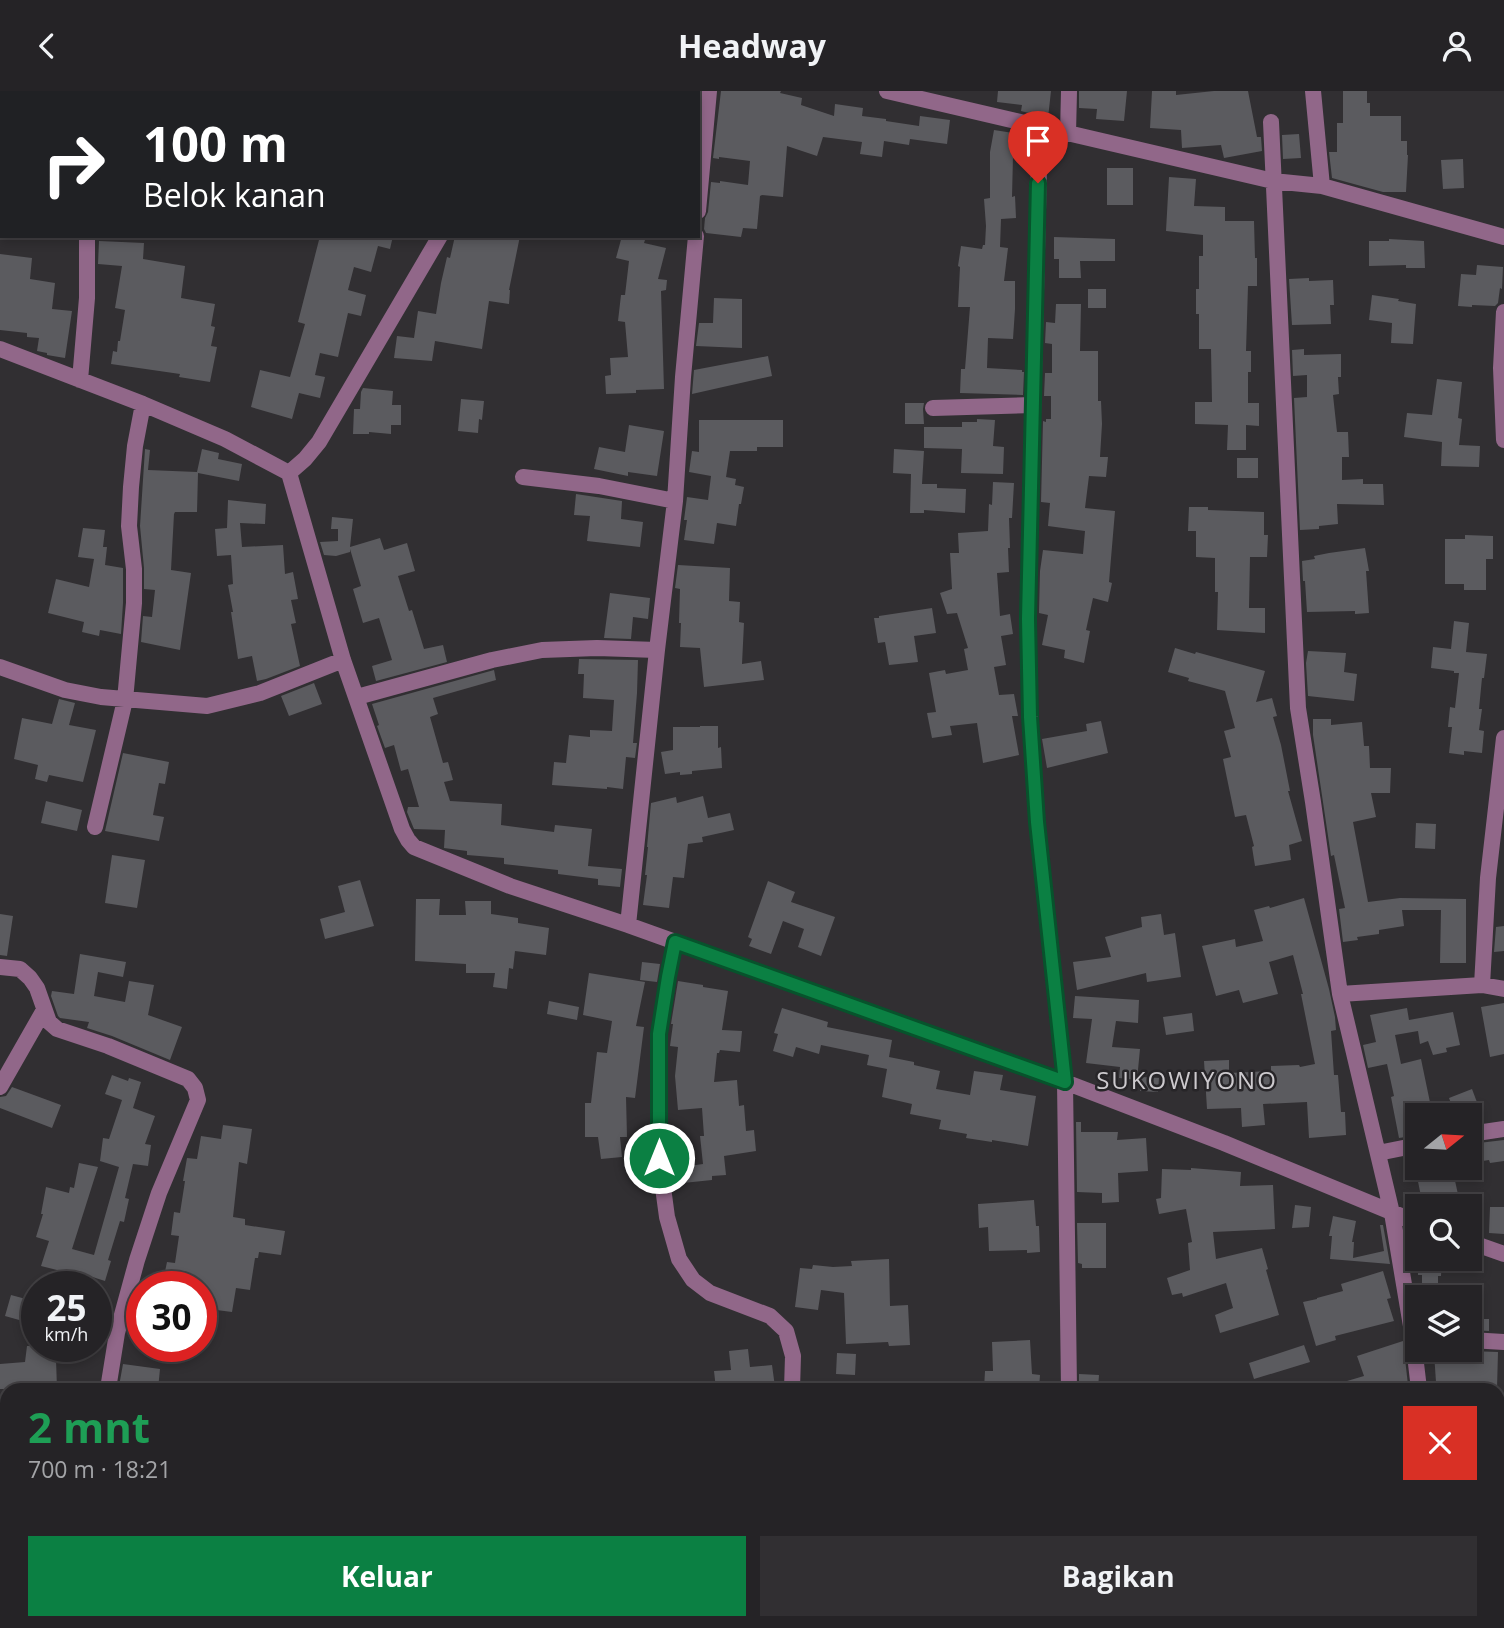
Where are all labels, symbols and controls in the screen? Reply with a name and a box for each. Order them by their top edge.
text: Headway [678,24,826,67]
icon: back [28,27,66,65]
icon: person [1438,27,1476,65]
text: 100 m [143,110,288,176]
pin [1008,111,1068,183]
icon: right [28,119,119,210]
icon: arrive [1019,122,1057,160]
text: Belok kanan [143,173,326,216]
district label: SUKOWIYONO [1096,1063,1278,1096]
north arrow [1405,1103,1482,1179]
map controls [1405,1103,1482,1362]
position arrow [622,1121,696,1195]
button: search [1405,1194,1482,1271]
speed limit sign: 30 [126,1271,217,1362]
text: 25 [46,1284,87,1331]
button: layers [1405,1285,1482,1362]
text: km/h [45,1322,88,1346]
text: 2 mnt [28,1398,150,1455]
button: close [1403,1406,1477,1480]
text: 700 m · 18:21 [28,1453,171,1485]
button: Keluar [28,1536,746,1616]
button: Bagikan [760,1536,1477,1616]

